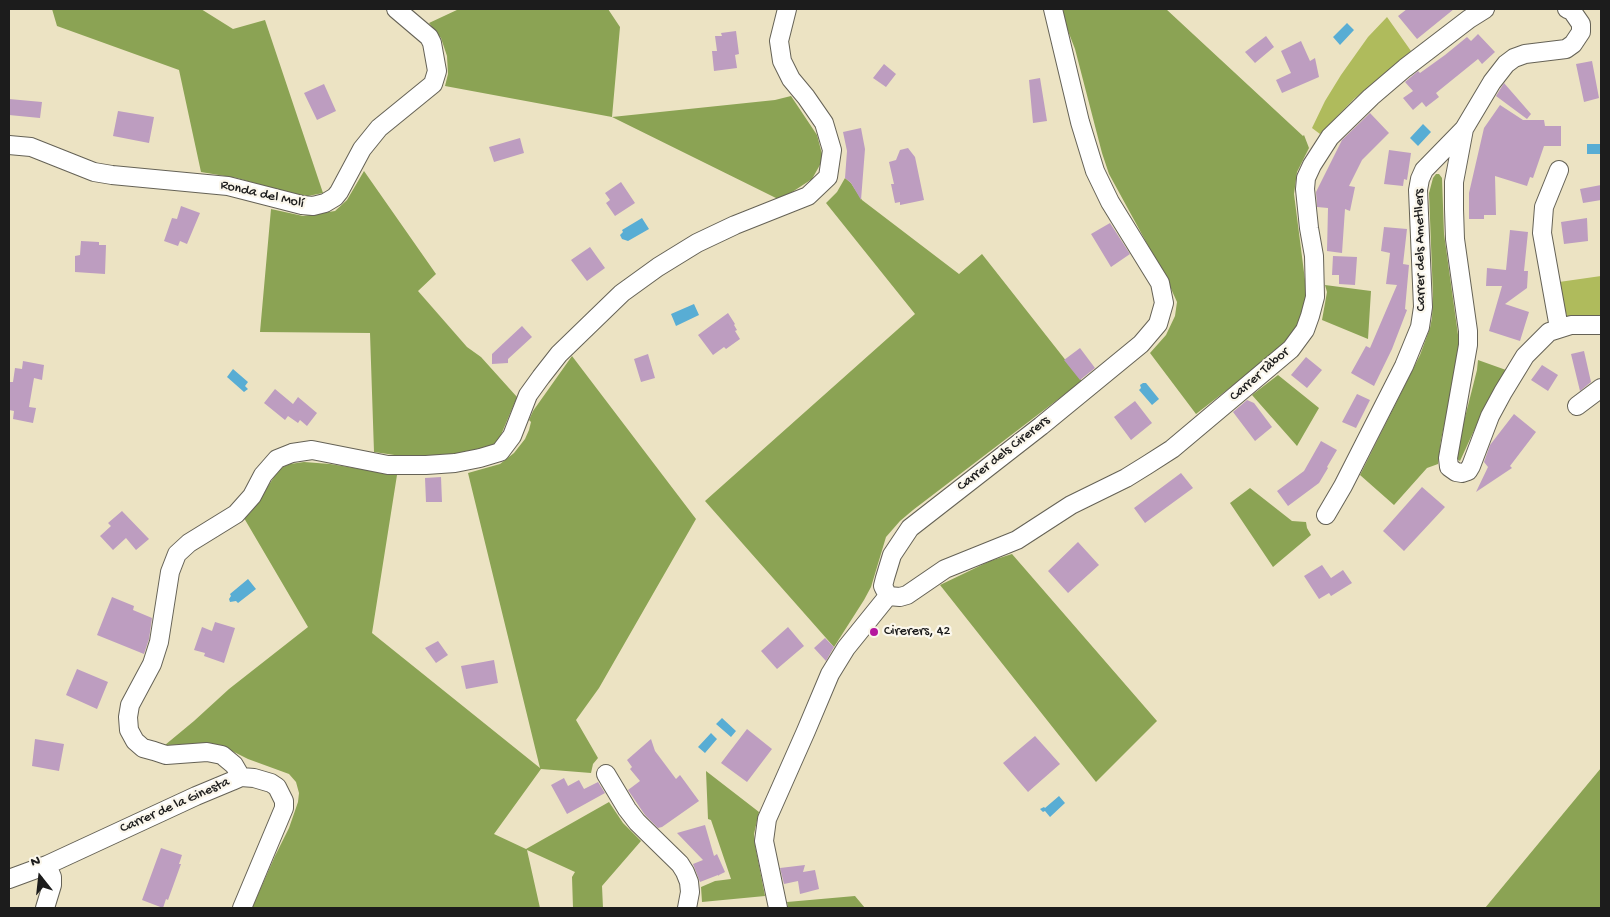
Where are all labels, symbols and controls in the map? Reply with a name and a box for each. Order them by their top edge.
street label: Ronda del Molí [218,177,306,213]
street label: Carrer dels Ametllers [1412,189,1430,311]
street label: Carrer Tàbor [1227,345,1293,405]
street label: Carrer dels Cirerers [954,413,1054,495]
place label: Cirerers, 42 [884,624,950,640]
marker: Cirerers, 42 [868,626,880,638]
street label: Carrer de la Ginesta [118,774,232,838]
north arrow [15,852,65,902]
text: N [29,853,42,872]

